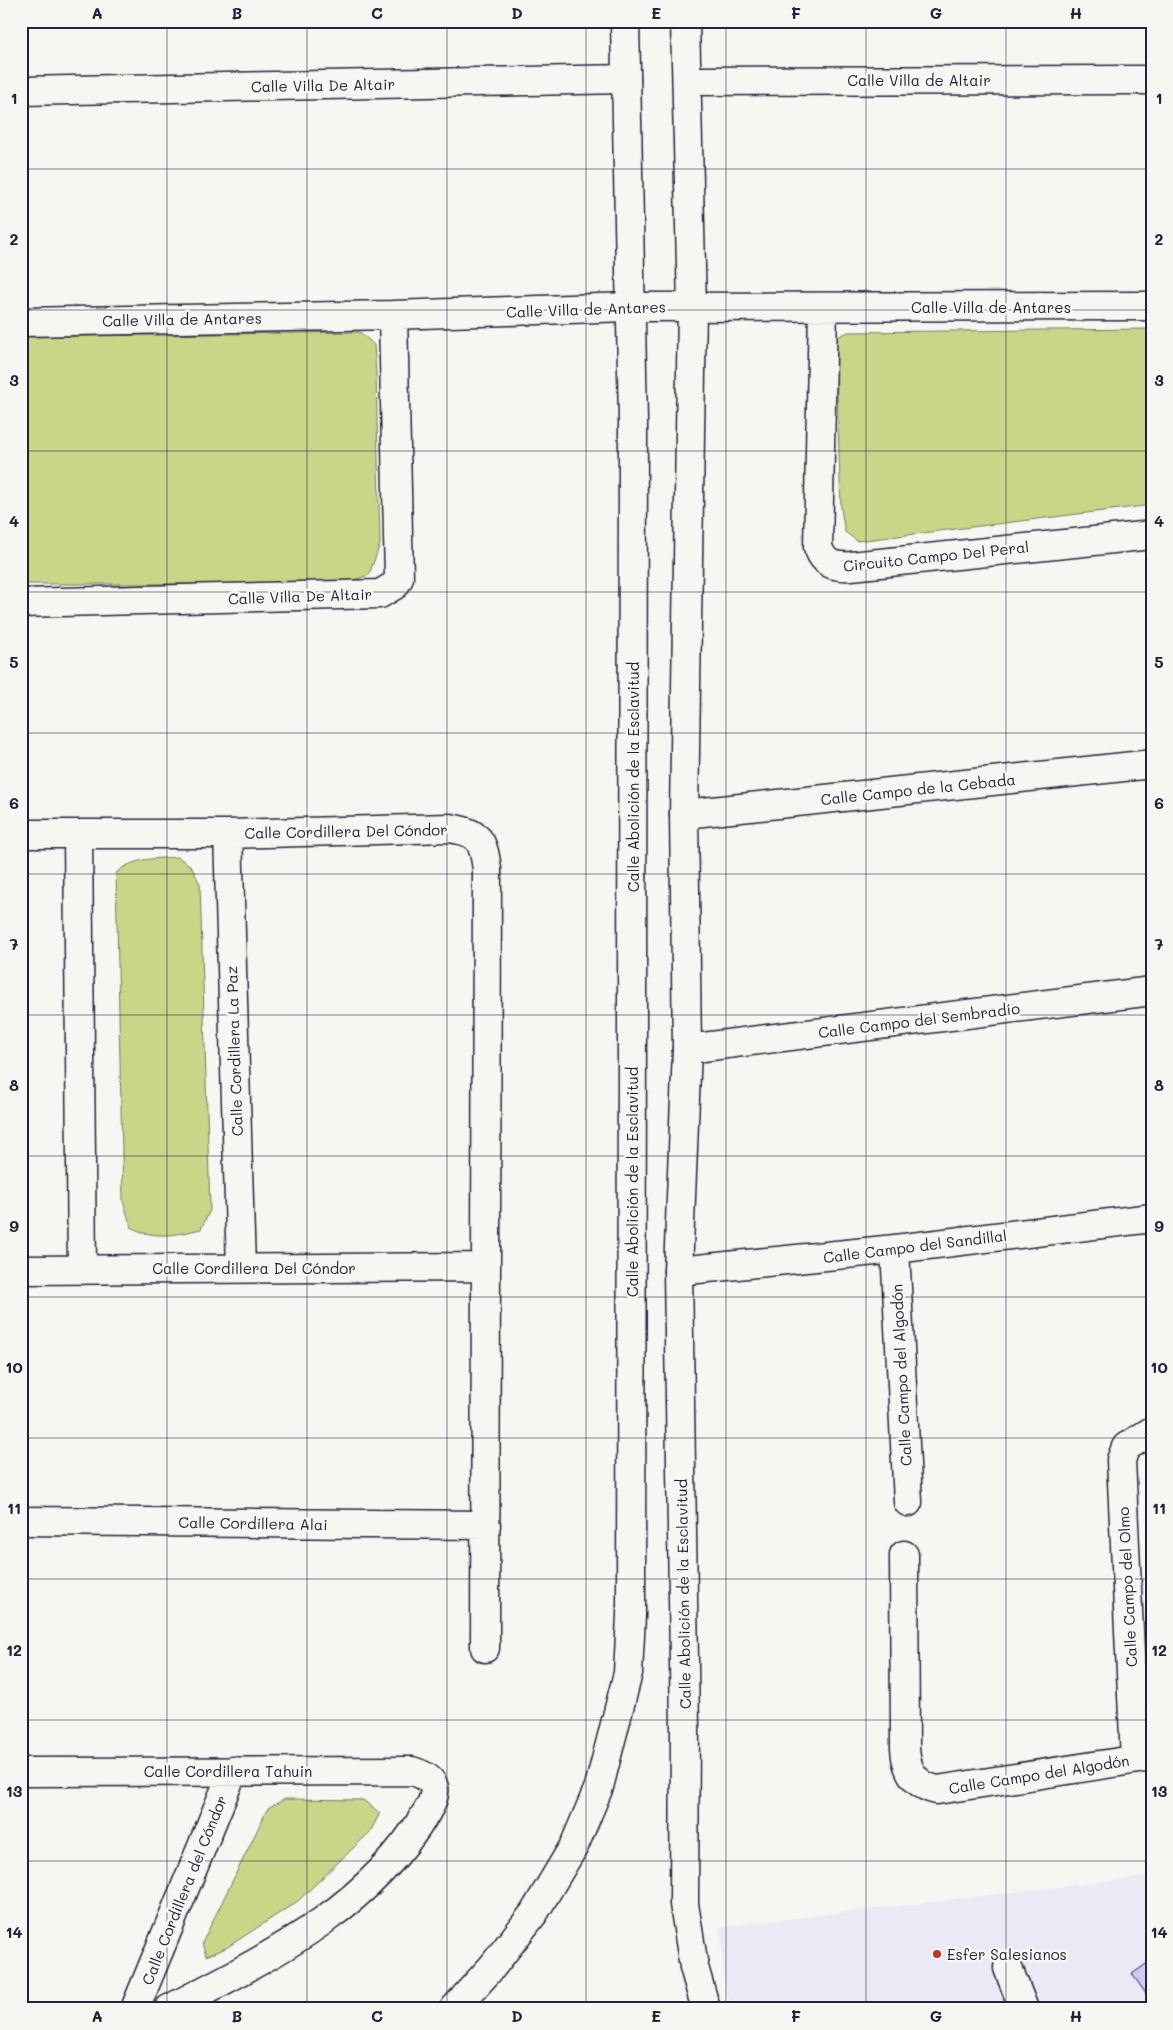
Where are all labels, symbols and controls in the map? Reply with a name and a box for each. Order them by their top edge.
text: A [91,2,103,23]
text: B [232,2,242,23]
text: C [371,2,383,23]
text: D [511,2,523,23]
text: E [651,2,661,23]
text: F [791,2,801,23]
text: G [930,2,942,23]
text: H [1070,2,1082,23]
street label: Calle Villa de Altair [847,70,991,90]
street label: Calle Villa De Altair [251,74,395,96]
text: 1 [10,87,18,108]
text: 1 [1155,87,1163,108]
text: 2 [10,228,19,249]
text: 2 [1155,228,1164,249]
street label: Calle Villa de Antares [506,296,666,322]
street label: Calle Villa de Antares [911,297,1071,317]
street label: Calle Villa de Antares [102,308,262,330]
text: 3 [9,369,19,390]
text: 3 [1154,369,1164,390]
text: 4 [9,510,19,531]
text: 4 [1154,510,1164,531]
street label: Circuito Campo Del Peral [842,536,1030,576]
street label: Calle Villa De Altair [228,583,372,609]
text: 5 [9,651,19,672]
text: 5 [1154,651,1164,672]
street label: Calle Abolición de la Esclavitud [623,662,643,892]
street label: Calle Campo de la Cebada [820,769,1016,809]
text: 6 [9,792,19,813]
text: 6 [1154,792,1164,813]
street label: Calle Cordillera Del Cóndor [244,819,448,843]
text: 7 [10,933,19,954]
text: 7 [1155,933,1164,954]
street label: Calle Cordillera La Paz [221,966,247,1136]
street label: Calle Campo del Sembradío [817,998,1021,1042]
street label: Calle Abolición de la Esclavitud [622,1067,642,1297]
text: 8 [9,1074,19,1095]
text: 8 [1154,1074,1164,1095]
text: 9 [9,1215,19,1236]
text: 9 [1154,1215,1164,1236]
street label: Calle Campo del Sandillal [822,1225,1008,1267]
street label: Calle Cordillera Del Cóndor [152,1258,356,1278]
street label: Calle Campo del Algodón [886,1283,916,1467]
text: 10 [5,1356,23,1377]
text: 10 [1150,1356,1168,1377]
street label: Calle Abolición de la Esclavitud [671,1479,695,1709]
text: 11 [7,1497,21,1518]
text: 11 [1152,1497,1166,1518]
street label: Calle Campo del Olmo [1113,1506,1141,1668]
street label: Calle Cordillera Alai [178,1512,328,1534]
text: 12 [6,1639,22,1660]
text: 12 [1151,1639,1167,1660]
street label: Calle Campo del Algodón [947,1750,1131,1798]
street label: Calle Cordillera Tahuin [144,1761,312,1781]
text: 13 [6,1780,23,1801]
text: 13 [1151,1780,1168,1801]
street label: Calle Cordillera del Cóndor [137,1792,231,1988]
text: 14 [5,1921,23,1942]
text: 14 [1150,1921,1168,1942]
place label: Esfer Salesianos [947,1944,1067,1964]
marker: Esfer Salesianos [931,1948,943,1960]
text: A [91,2005,103,2026]
text: B [232,2005,242,2026]
text: C [371,2005,383,2026]
text: D [511,2005,523,2026]
text: E [651,2005,661,2026]
text: F [791,2005,801,2026]
text: G [930,2005,942,2026]
text: H [1070,2005,1082,2026]

